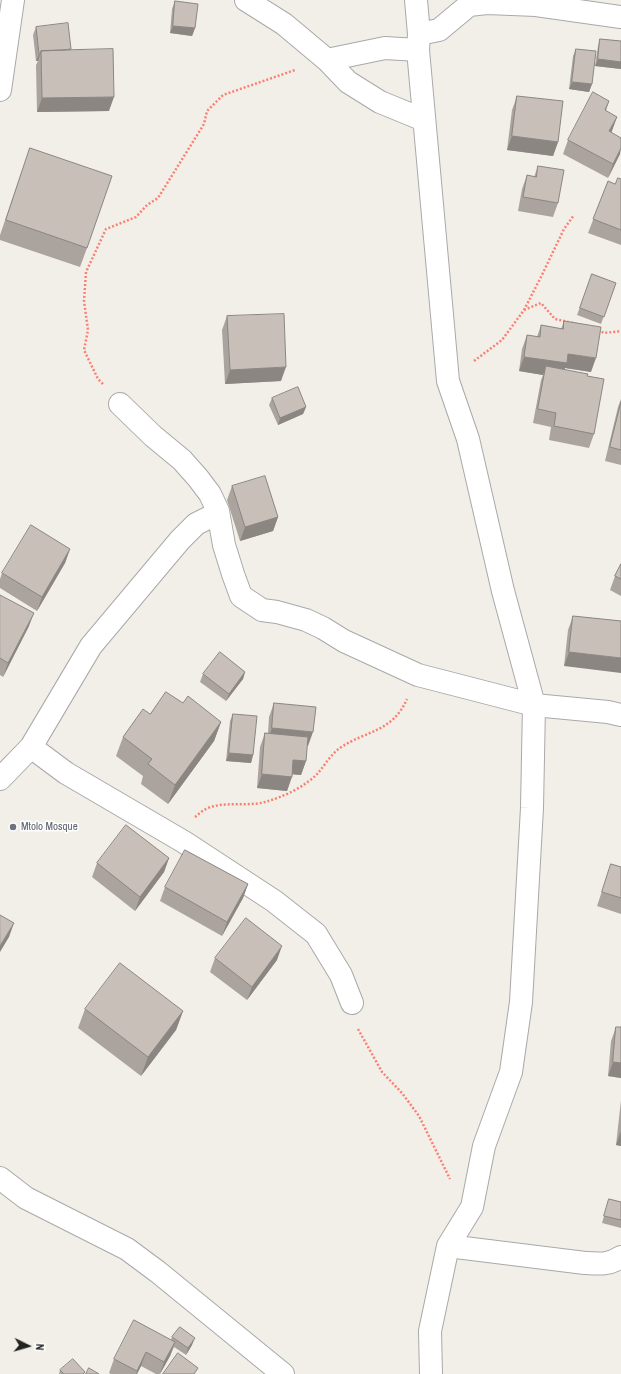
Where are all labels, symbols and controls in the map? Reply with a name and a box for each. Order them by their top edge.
place label: Mtolo Mosque [21,820,78,834]
marker: Mtolo Mosque [8,822,18,832]
north arrow [8,1326,48,1366]
text: N [33,1343,47,1351]

